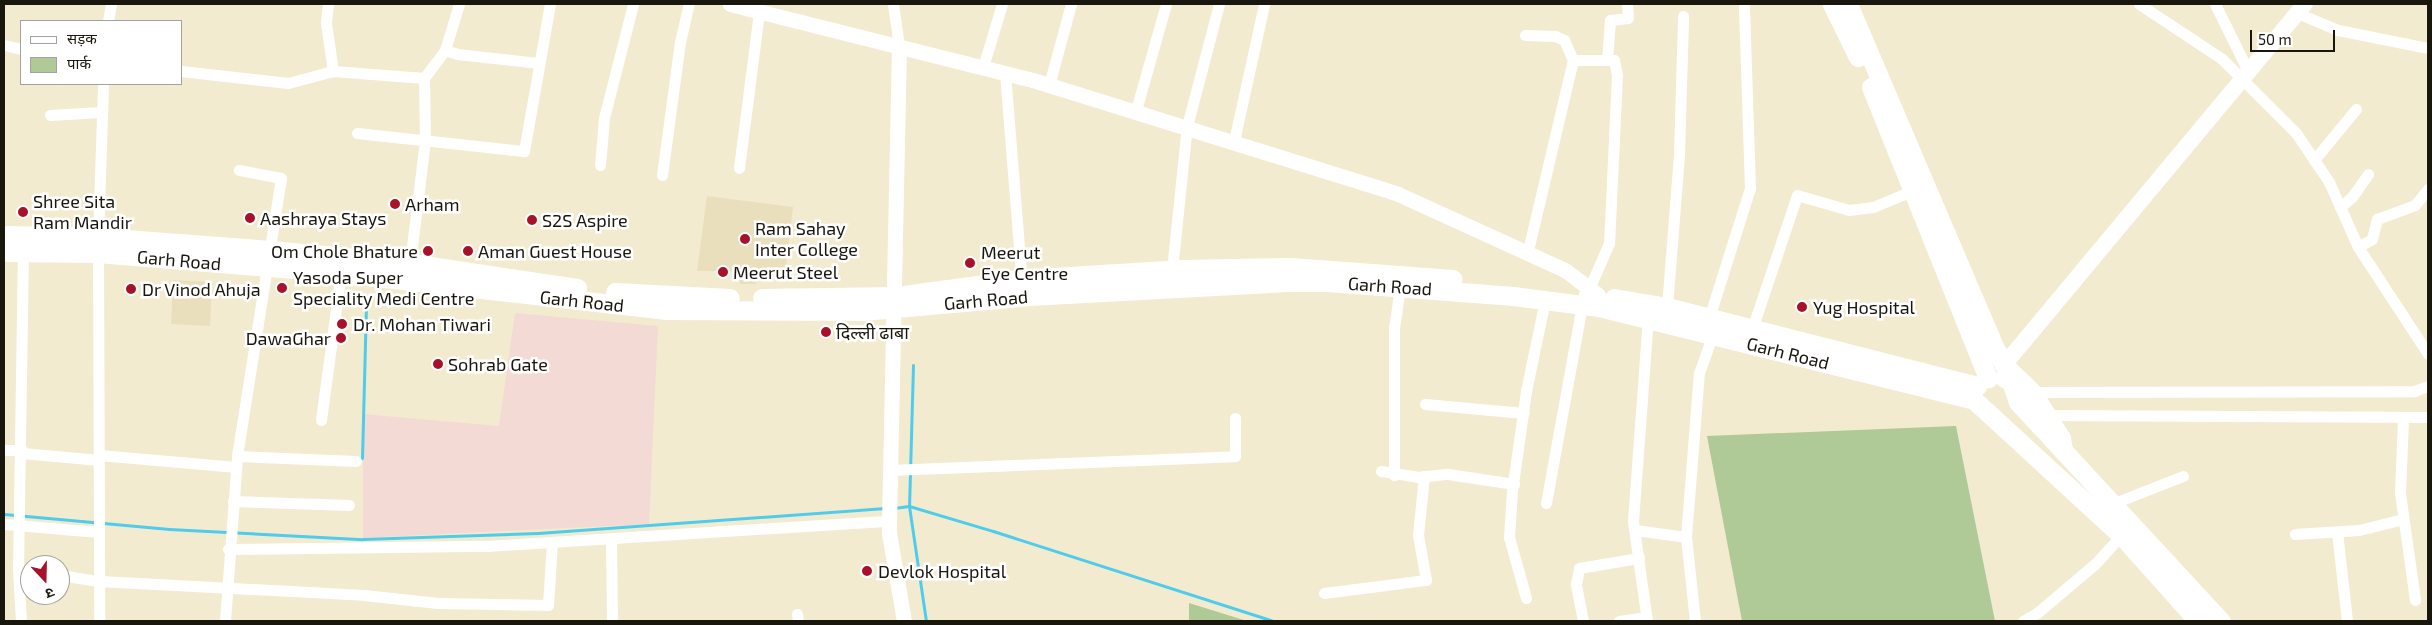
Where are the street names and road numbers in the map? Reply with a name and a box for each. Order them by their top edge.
street label: Garh Road [136,246,222,274]
street label: Garh Road [1347,272,1433,300]
street label: Garh Road [539,286,625,316]
street label: Garh Road [943,286,1029,314]
street label: Garh Road [1744,332,1832,374]

